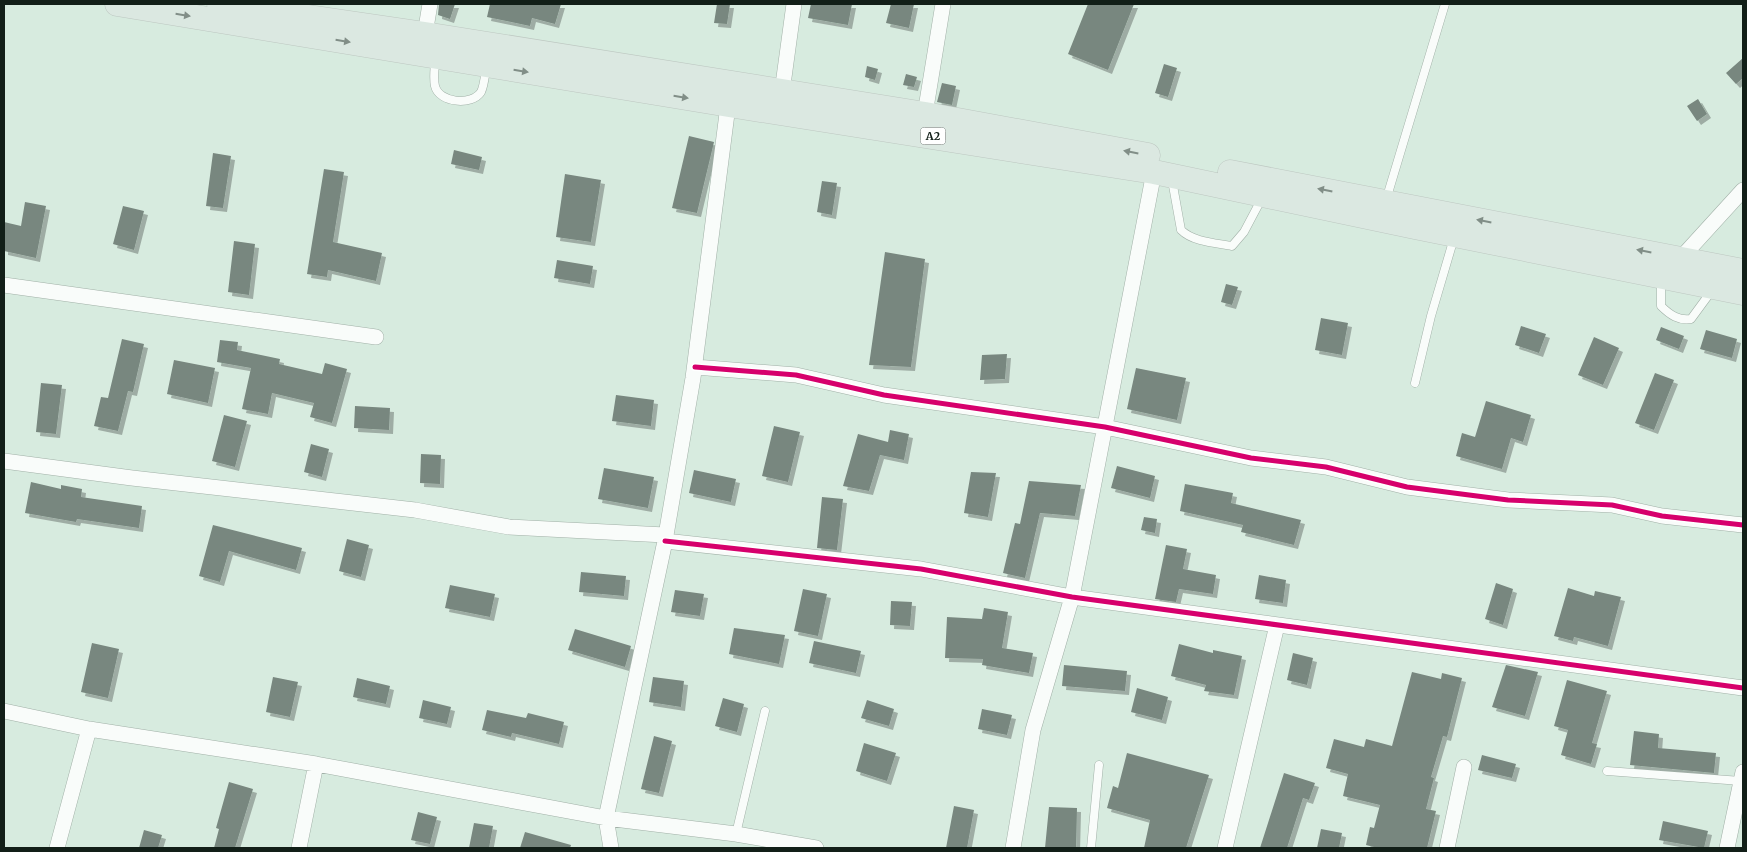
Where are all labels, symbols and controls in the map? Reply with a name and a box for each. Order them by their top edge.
one-way arrow [175,11,191,19]
one-way arrow [335,38,351,46]
one-way arrow [513,67,529,75]
one-way arrow [673,94,689,102]
road number: A2 [920,128,946,144]
one-way arrow [1123,147,1139,155]
one-way arrow [1316,186,1332,194]
one-way arrow [1476,216,1492,224]
one-way arrow [1636,247,1652,255]

